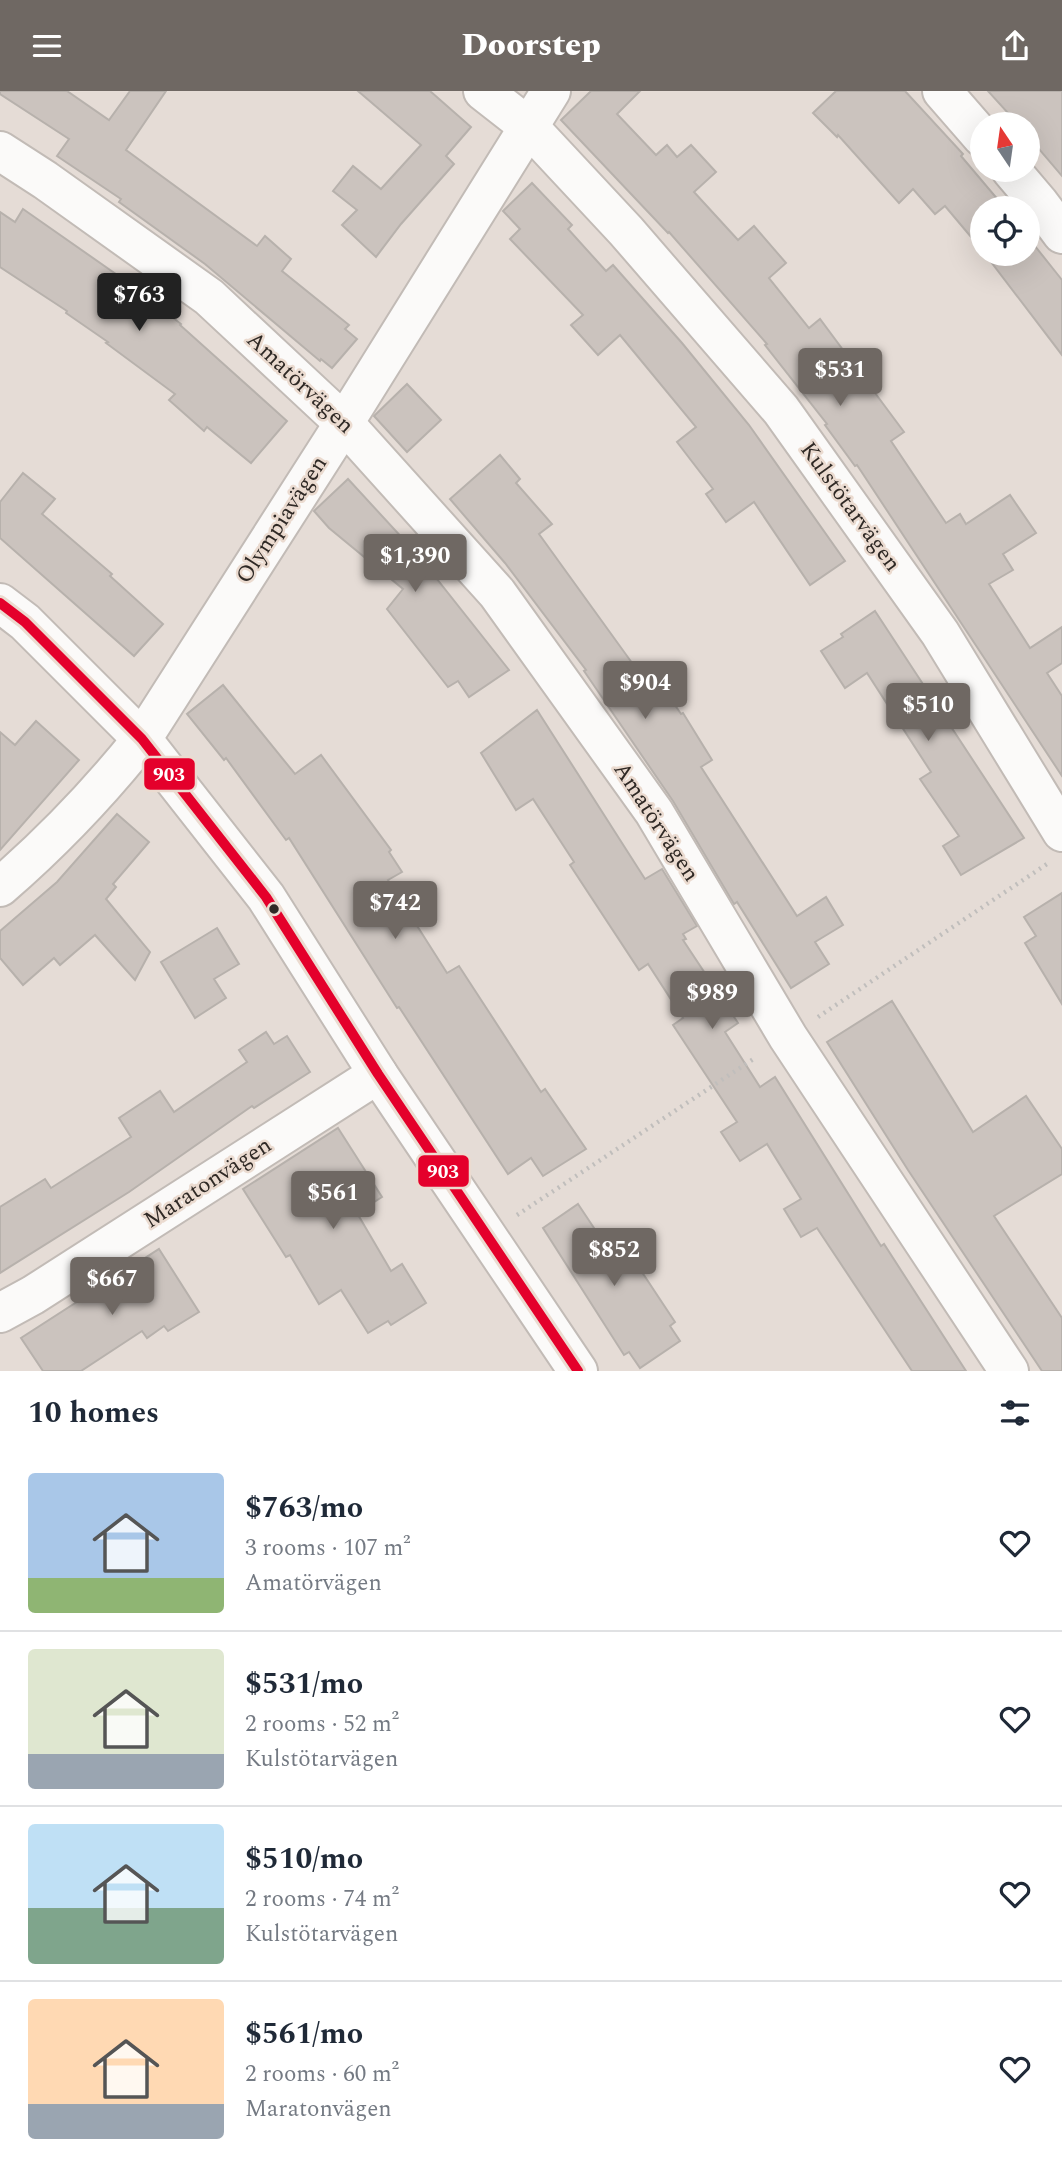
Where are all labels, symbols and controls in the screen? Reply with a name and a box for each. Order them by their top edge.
text: Doorstep [462,21,600,70]
icon: menu [28,27,66,65]
icon: share [996,27,1034,65]
north arrow [970,112,1040,182]
map controls [970,112,1040,266]
button: locate [970,196,1040,266]
pin: $763 [98,273,180,333]
text: $763 [113,278,165,313]
street label: Amatörvägen [238,324,362,442]
pin: $531 [799,349,881,408]
text: $531 [814,353,866,388]
street label: Kulstötarvägen [791,435,909,579]
street label: Olympiavägen [227,449,337,591]
pin: $1,390 [358,535,472,594]
text: $1,390 [380,539,450,574]
pin: $904 [604,661,686,721]
text: $904 [619,666,671,701]
pin: $510 [887,683,969,743]
text: $510 [902,688,954,723]
street label: Amatörvägen [604,755,708,889]
line badge: 903 [143,757,196,791]
text: 903 [153,761,185,790]
pin: $742 [354,881,436,941]
text: $742 [369,886,421,921]
unlabelled marker [267,902,281,916]
pin: $989 [671,971,753,1031]
text: $989 [686,976,738,1011]
street label: Maratonvägen [137,1128,279,1238]
line badge: 903 [417,1154,470,1188]
text: 903 [427,1158,459,1187]
pin: $561 [292,1171,374,1231]
text: $561 [307,1176,359,1211]
pin: $852 [573,1229,655,1288]
text: $852 [588,1233,640,1268]
pin: $667 [71,1257,153,1317]
text: $667 [86,1262,138,1297]
text: 10 homes [28,1390,159,1436]
icon: filters [996,1394,1034,1432]
text: $763/mo [245,1485,363,1531]
icon: home [84,1501,168,1585]
icon: heart [996,1524,1034,1562]
text: 3 rooms · 107 m² [245,1531,411,1566]
text: Amatörvägen [245,1566,382,1601]
text: $531/mo [245,1661,363,1707]
icon: home [84,1677,168,1761]
icon: heart [996,1700,1034,1738]
text: 2 rooms · 52 m² [245,1707,399,1742]
text: Kulstötarvägen [245,1742,398,1777]
text: $510/mo [245,1836,363,1882]
icon: home [84,1852,168,1936]
icon: heart [996,1875,1034,1913]
text: 2 rooms · 74 m² [245,1882,399,1917]
text: Kulstötarvägen [245,1917,398,1952]
text: $561/mo [245,2011,363,2057]
icon: home [84,2027,168,2111]
icon: heart [996,2050,1034,2088]
text: 2 rooms · 60 m² [245,2057,399,2092]
text: Maratonvägen [245,2092,392,2127]

